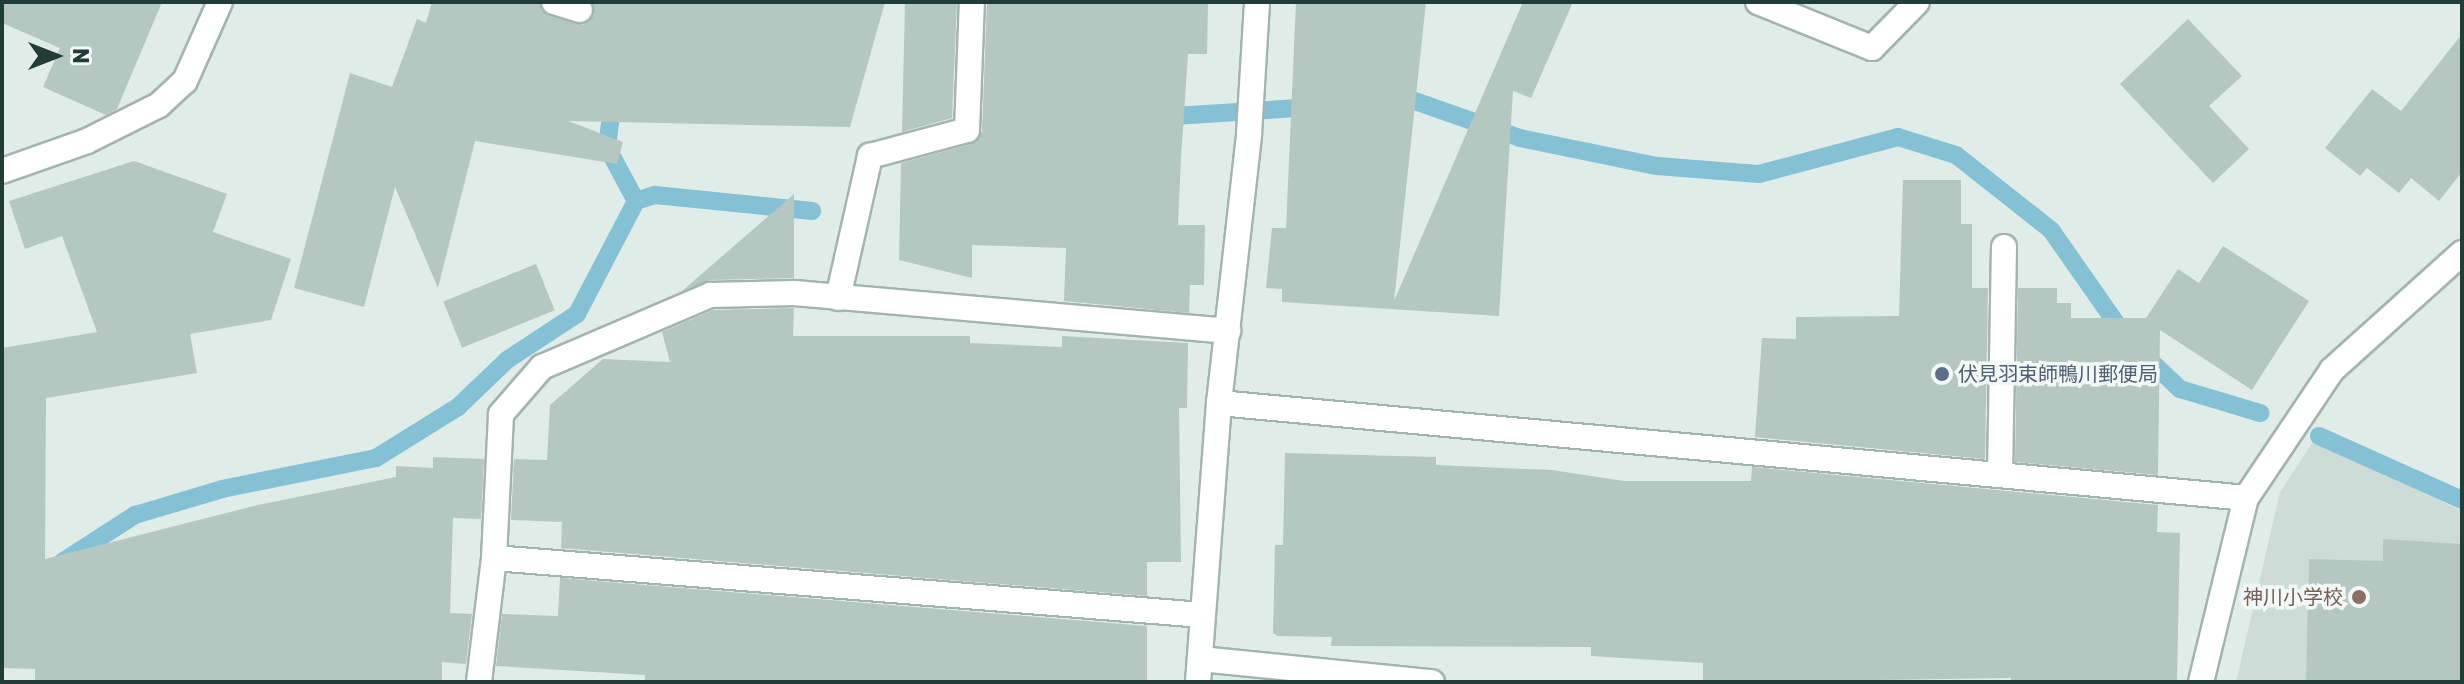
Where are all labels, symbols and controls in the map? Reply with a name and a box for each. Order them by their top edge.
north arrow [16,16,96,96]
text: N [67,48,94,64]
place label: 伏見羽束師鴨川郵便局 [1958,362,2158,386]
marker: 伏見羽束師鴨川郵便局 [1933,365,1951,383]
place label: 神川小学校 [2243,585,2343,609]
marker: 神川小学校 [2350,588,2368,606]

